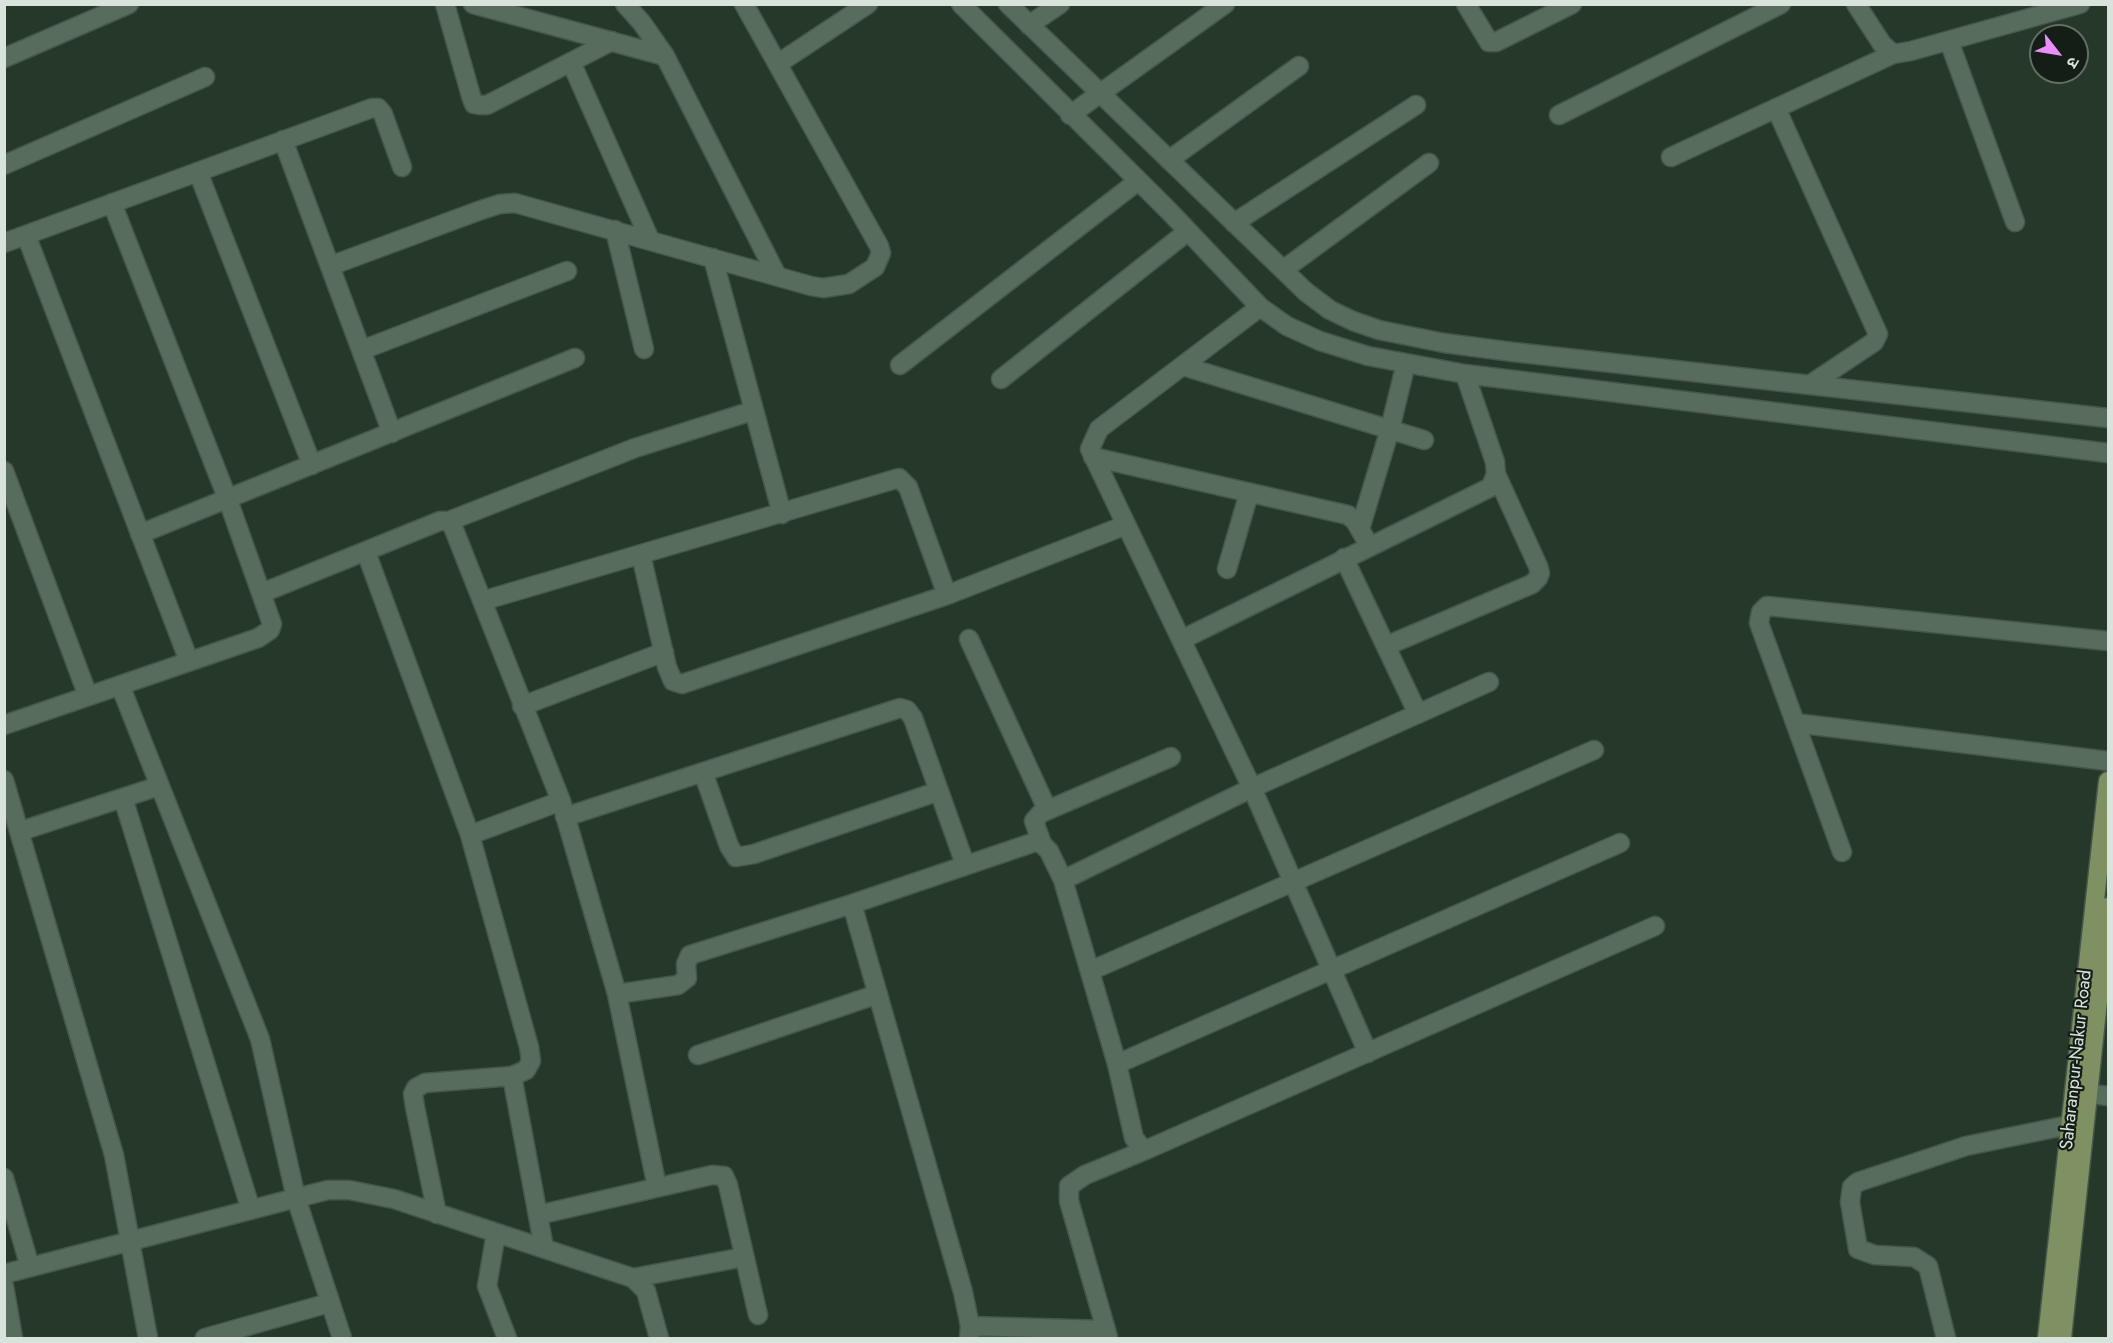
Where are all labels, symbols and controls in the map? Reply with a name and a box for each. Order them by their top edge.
north arrow [2029,24,2089,84]
text: उ [2061,53,2085,72]
street label: Saharanpur-Nakur Road [2057,969,2097,1151]

